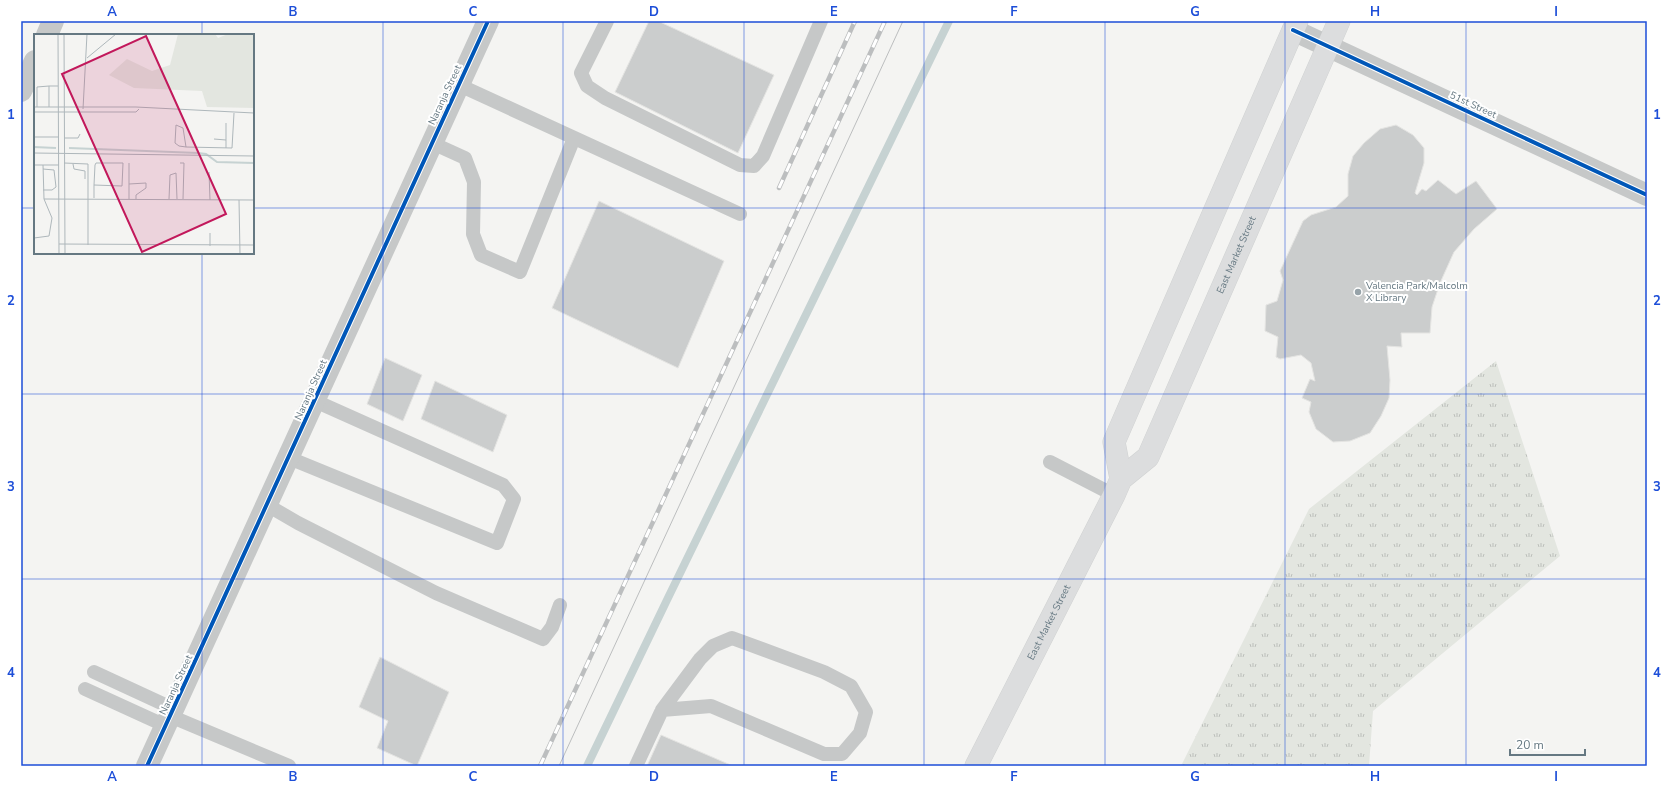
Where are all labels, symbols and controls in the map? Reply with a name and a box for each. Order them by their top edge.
text: A [107,3,117,21]
text: B [289,3,298,21]
text: C [469,3,478,21]
text: D [649,3,659,21]
text: E [830,3,838,21]
text: F [1010,3,1018,21]
text: G [1190,3,1200,21]
text: H [1370,3,1380,21]
text: I [1554,3,1558,21]
inset map [34,34,254,254]
street label: Naranja Street [425,62,465,127]
street label: 51st Street [1447,88,1499,122]
text: 1 [7,106,15,124]
text: 1 [1653,106,1661,124]
street label: East Market Street [1213,214,1260,296]
place label: Valencia Park/Malcolm X Library [1365,279,1468,305]
marker: Valencia Park/Malcolm X Library [1353,287,1363,297]
text: 2 [7,292,15,310]
text: 2 [1653,292,1661,310]
street label: Naranja Street [291,357,331,422]
text: 3 [7,478,15,496]
text: 3 [1653,478,1661,496]
street label: East Market Street [1024,582,1074,663]
street label: Naranja Street [156,652,196,717]
text: 4 [7,664,15,682]
text: 4 [1653,664,1661,682]
scale bar [1510,731,1585,757]
text: 20 m [1516,737,1544,753]
text: A [107,768,117,786]
text: B [289,768,298,786]
text: C [469,768,478,786]
text: D [649,768,659,786]
text: E [830,768,838,786]
text: F [1010,768,1018,786]
text: G [1190,768,1200,786]
text: H [1370,768,1380,786]
text: I [1554,768,1558,786]

